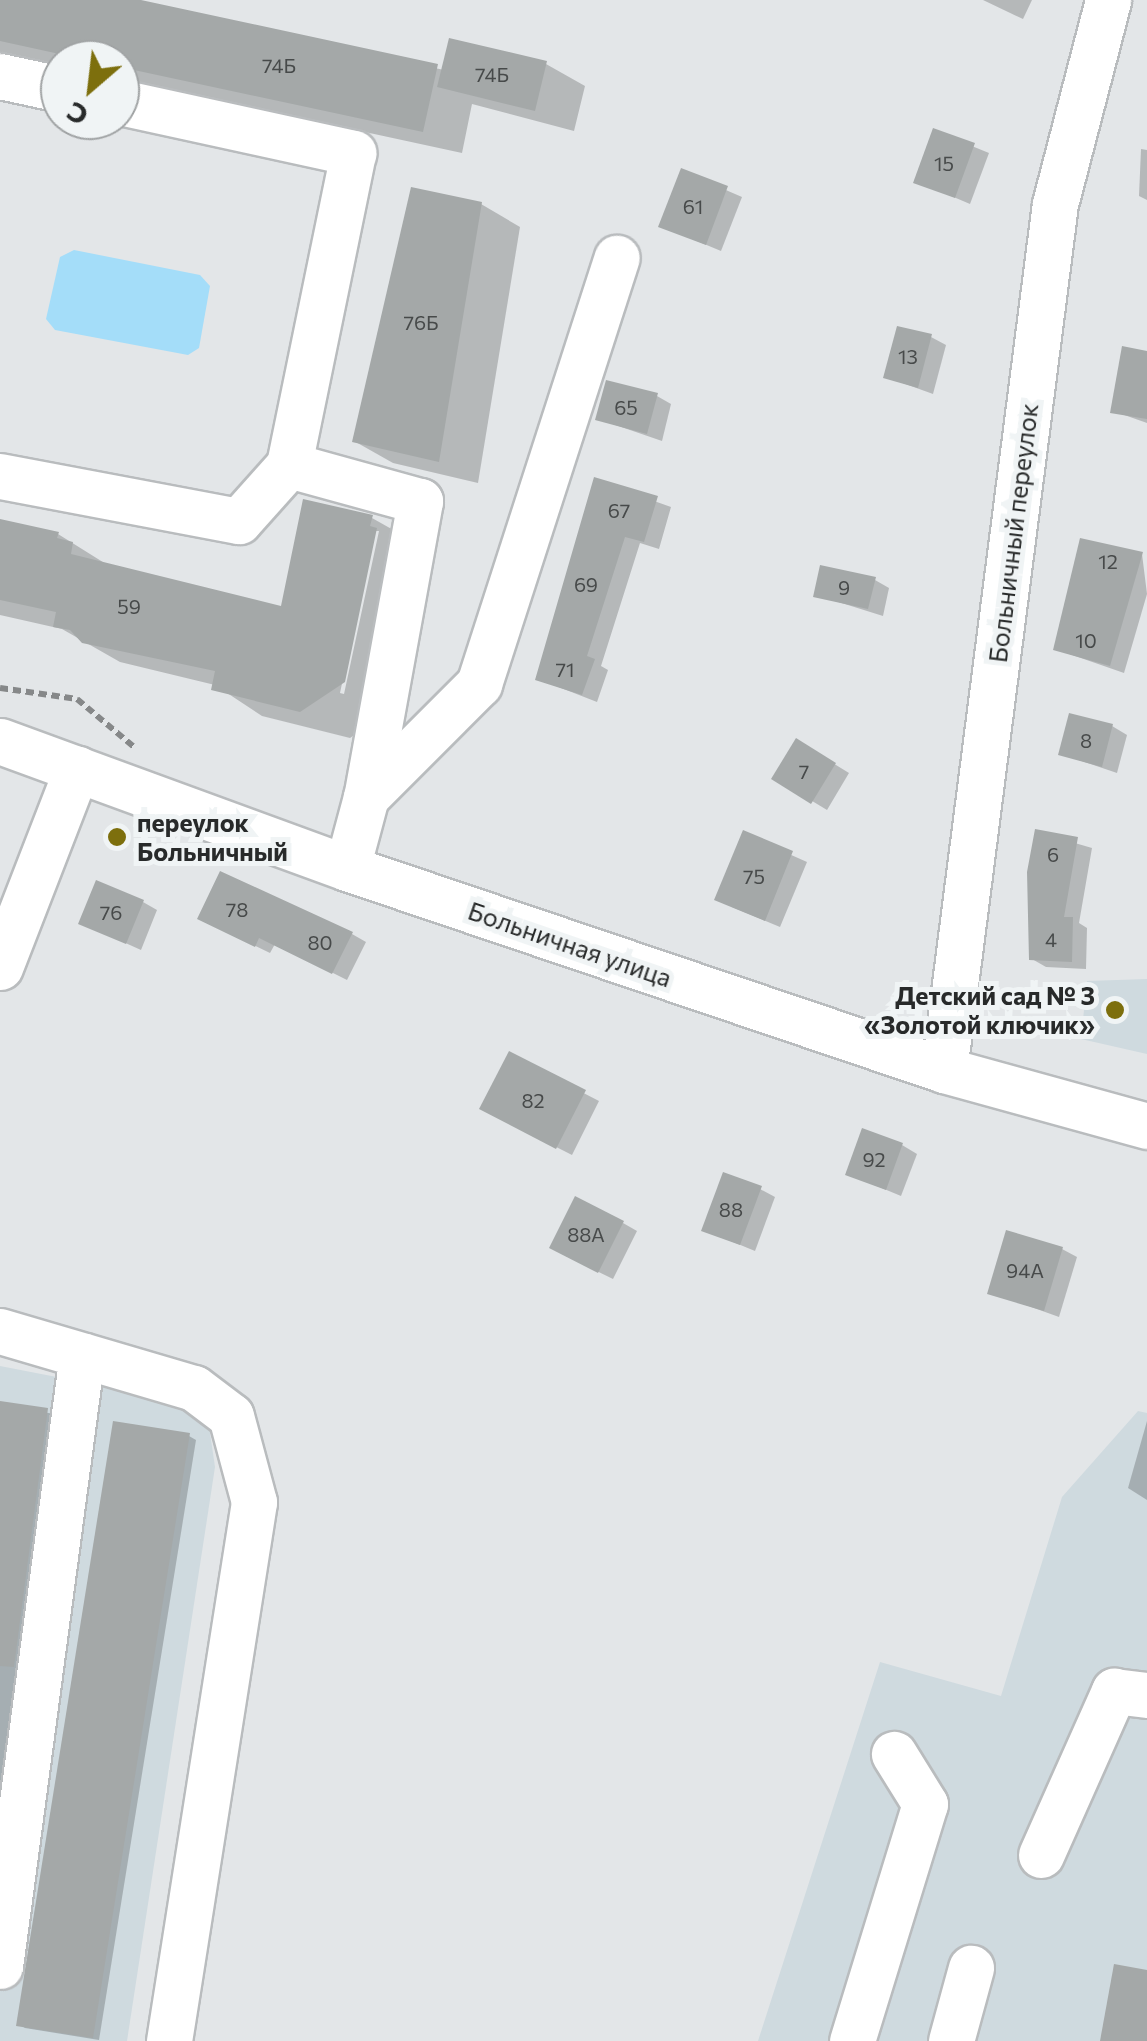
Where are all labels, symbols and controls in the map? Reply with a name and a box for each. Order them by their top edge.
north arrow [40,40,140,140]
house number: 74Б [262,53,296,77]
house number: 74Б [475,62,509,86]
text: С [60,95,93,134]
house number: 15 [934,151,954,175]
house number: 61 [683,194,703,218]
house number: 76Б [403,310,439,334]
house number: 13 [898,344,918,368]
house number: 65 [614,395,638,419]
street label: Больничный переулок [982,402,1044,664]
house number: 67 [608,498,630,522]
house number: 12 [1098,549,1118,573]
house number: 69 [574,572,598,596]
house number: 9 [838,575,850,599]
house number: 59 [117,594,141,618]
house number: 10 [1075,628,1097,652]
house number: 71 [555,657,575,681]
house number: 8 [1080,728,1092,752]
house number: 7 [799,759,809,783]
place label: переулок Больничный [137,808,288,867]
marker: переулок Больничный [106,826,128,848]
house number: 6 [1047,842,1059,866]
house number: 75 [743,864,765,888]
street label: Больничная улица [464,895,676,993]
house number: 78 [226,897,248,921]
house number: 76 [100,900,122,924]
house number: 4 [1045,927,1057,951]
house number: 80 [307,930,333,954]
place label: Детский сад № 3 «Золотой ключик» [864,981,1095,1040]
marker: Детский сад № 3 «Золотой ключик» [1104,999,1126,1021]
house number: 82 [521,1088,545,1112]
house number: 92 [862,1147,886,1171]
house number: 88 [719,1197,743,1221]
house number: 88А [567,1222,605,1246]
house number: 94А [1006,1258,1044,1282]

